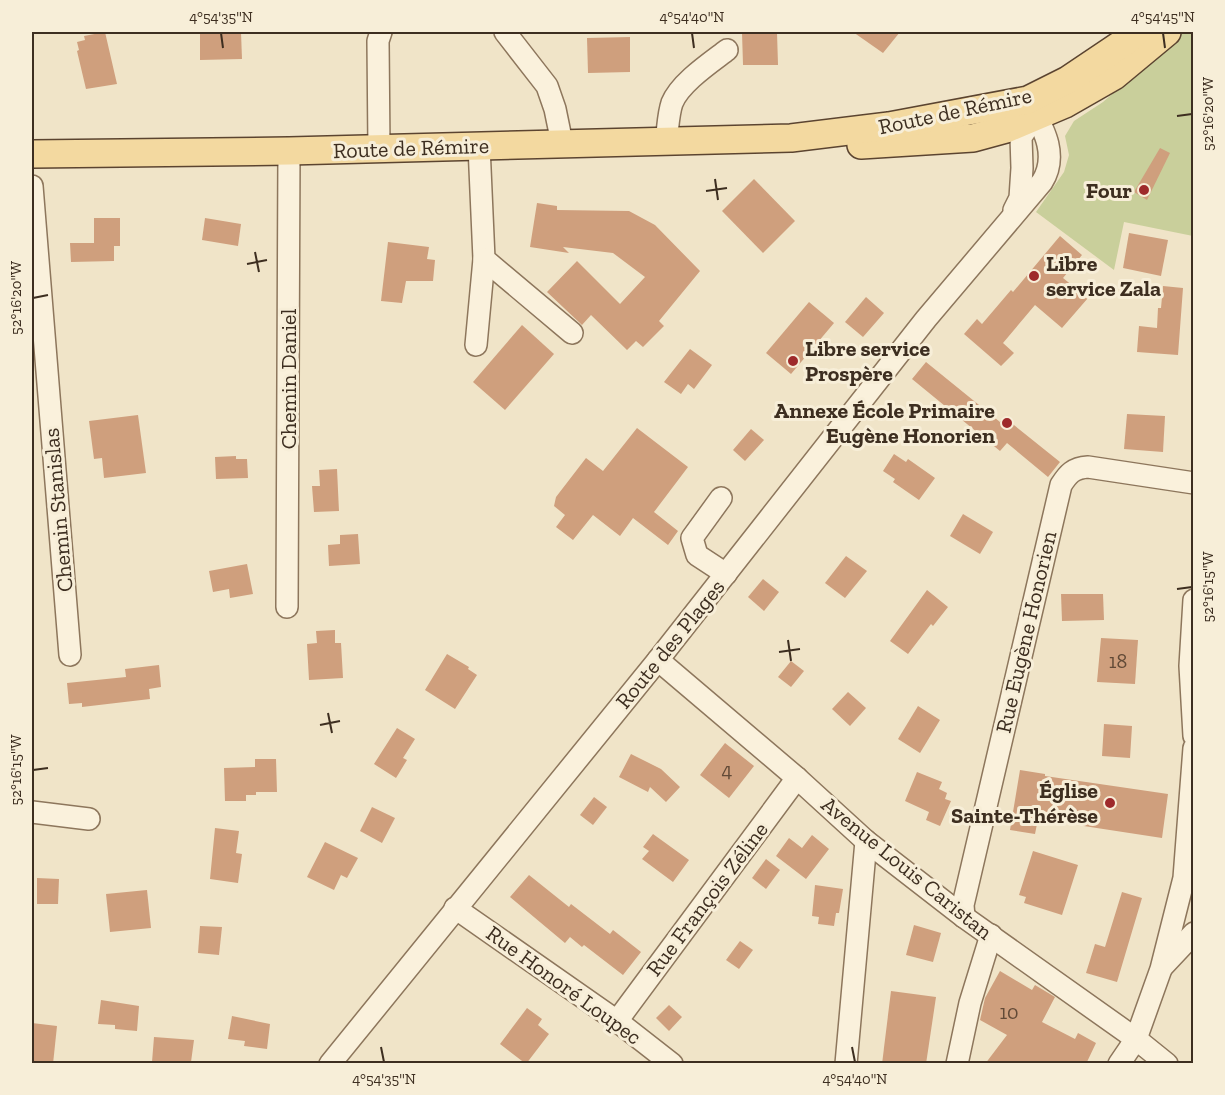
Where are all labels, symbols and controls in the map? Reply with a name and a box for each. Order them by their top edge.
text: 4°54'35"N [189,8,253,26]
text: 4°54'40"N [660,8,724,26]
text: 4°54'45"N [1131,8,1195,26]
text: 52°16'20"W [1199,77,1217,151]
street label: Route de Rémire [876,82,1034,140]
street label: Route de Rémire [332,132,490,164]
place label: Four [1086,177,1132,204]
marker: Four [1137,183,1151,197]
place label: Libre service Zala [1046,250,1161,302]
text: 52°16'20"W [7,261,25,335]
marker: Libre service Zala [1027,269,1041,283]
street label: Chemin Daniel [275,309,302,449]
place label: Libre service Prospère [805,335,930,387]
marker: Libre service Prospère [786,354,800,368]
place label: Annexe École Primaire Eugène Honorien [774,397,995,449]
marker: Annexe École Primaire Eugène Honorien [1000,416,1014,430]
street label: Chemin Stanislas [37,427,79,593]
street label: Rue Eugène Honorien [990,528,1062,736]
text: 52°16'15"W [1199,552,1217,622]
street label: Route des Plages [610,574,730,714]
house number: 18 [1109,649,1127,673]
text: 52°16'15"W [7,735,25,805]
house number: 4 [722,758,733,782]
place label: Église Sainte-Thérèse [951,777,1098,829]
street label: Avenue Louis Caristan [816,791,998,946]
marker: Église Sainte-Thérèse [1103,796,1117,810]
street label: Rue François Zéline [640,817,774,981]
street label: Rue Honoré Loupec [481,920,647,1050]
house number: 10 [999,1000,1019,1024]
text: 4°54'35"N [352,1070,416,1088]
text: 4°54'40"N [823,1070,887,1088]

